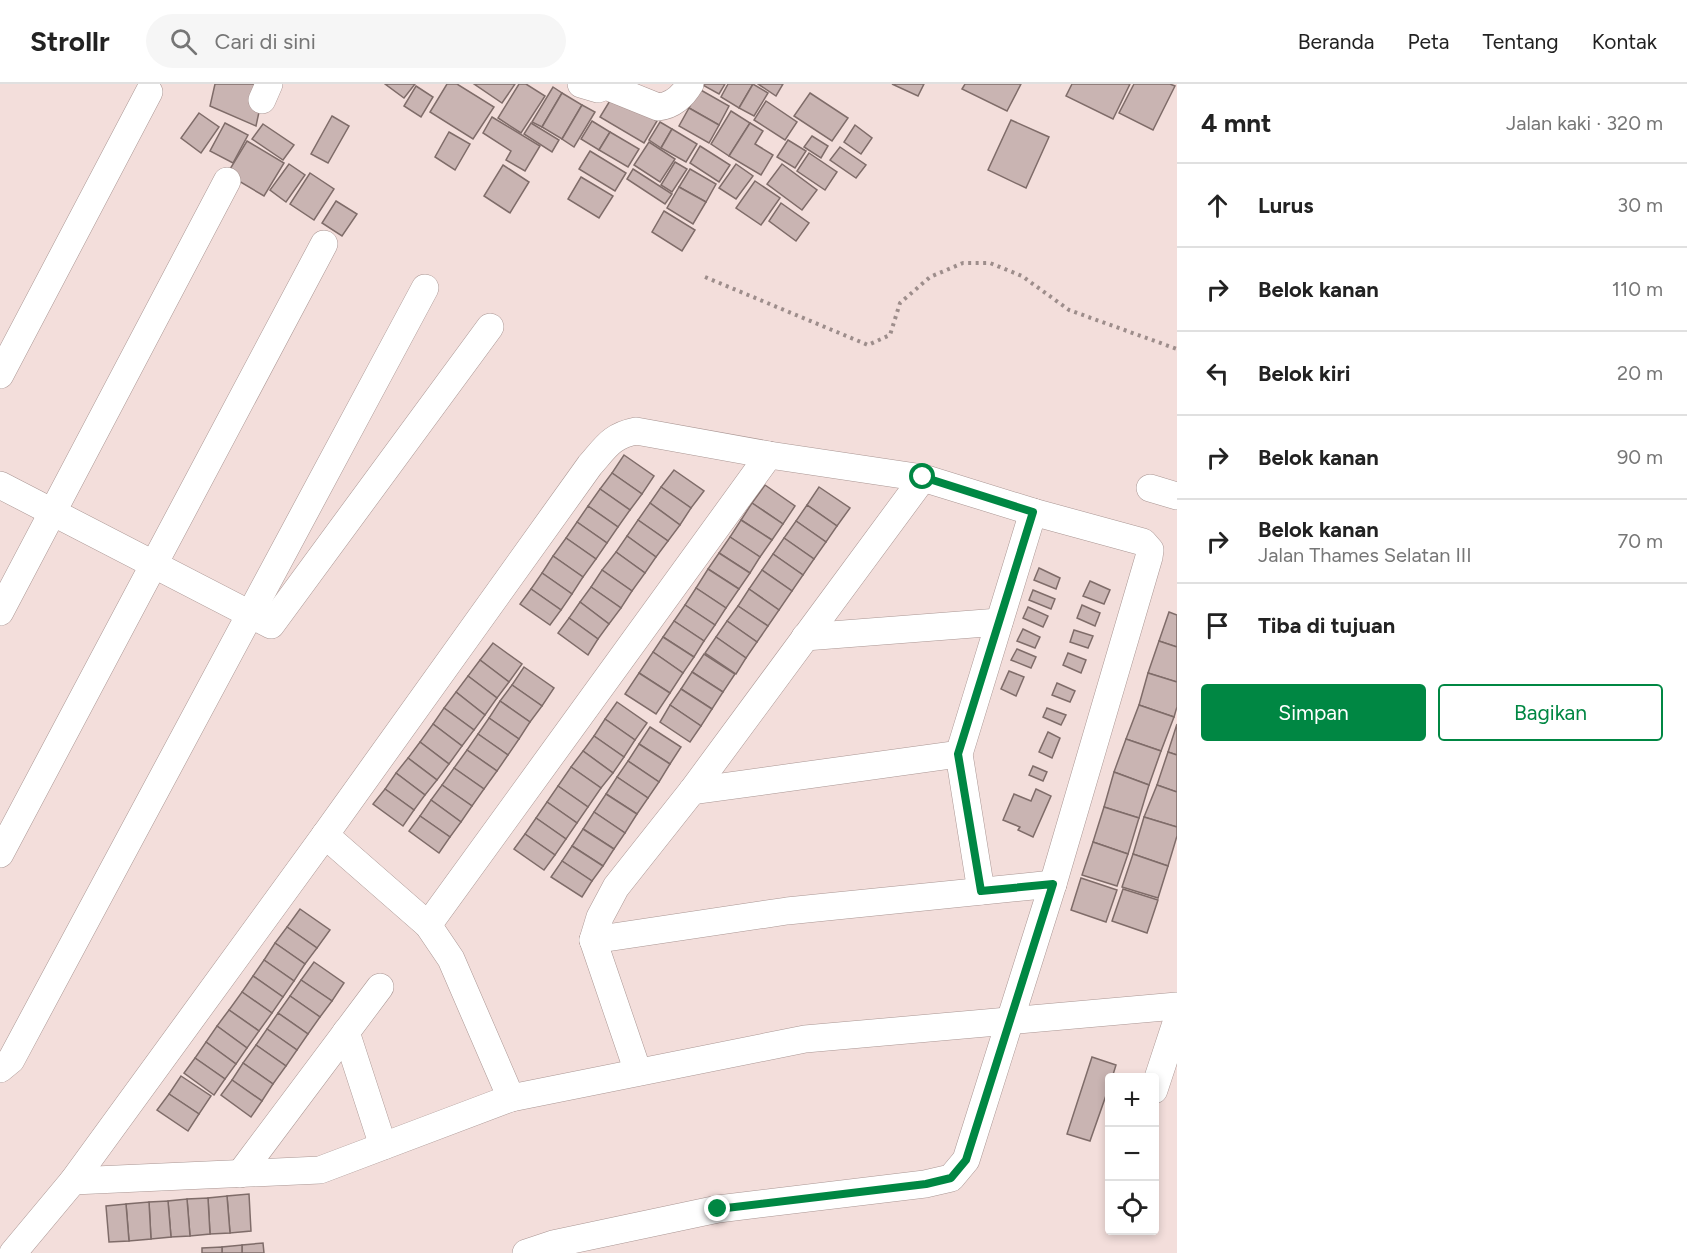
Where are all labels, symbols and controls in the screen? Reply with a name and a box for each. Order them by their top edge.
search box [146,14,566,68]
text: Strollr [30,24,110,58]
icon: search [167,25,200,58]
text: Cari di sini [215,28,316,55]
text: Beranda [1298,29,1375,54]
text: Peta [1408,29,1450,54]
text: Tentang [1483,29,1559,54]
text: Kontak [1592,29,1657,54]
text: 4 mnt [1201,107,1272,139]
text: Jalan kaki · 320 m [1506,111,1663,135]
icon: ahead [1201,189,1234,222]
text: Lurus [1258,192,1313,219]
text: 30 m [1617,193,1663,217]
icon: right [1201,273,1234,306]
text: Belok kanan [1258,276,1379,303]
text: 110 m [1612,277,1663,301]
icon: left [1201,357,1234,390]
text: Belok kiri [1258,360,1351,387]
text: 20 m [1617,361,1663,385]
icon: right [1201,441,1234,474]
text: Belok kanan [1258,444,1379,471]
text: 90 m [1617,445,1663,469]
route start [909,463,935,489]
text: Belok kanan [1258,516,1379,543]
icon: right [1201,525,1234,558]
text: 70 m [1617,529,1663,553]
text: Jalan Thames Selatan III [1258,543,1472,567]
icon: arrive [1201,609,1234,642]
text: Tiba di tujuan [1258,612,1395,639]
button: Simpan [1201,684,1426,741]
button: Bagikan [1438,684,1663,741]
map controls [1105,1073,1159,1235]
button: + [1105,1073,1159,1127]
button: − [1105,1127,1159,1181]
button: locate [1105,1181,1159,1235]
route end [704,1195,730,1221]

